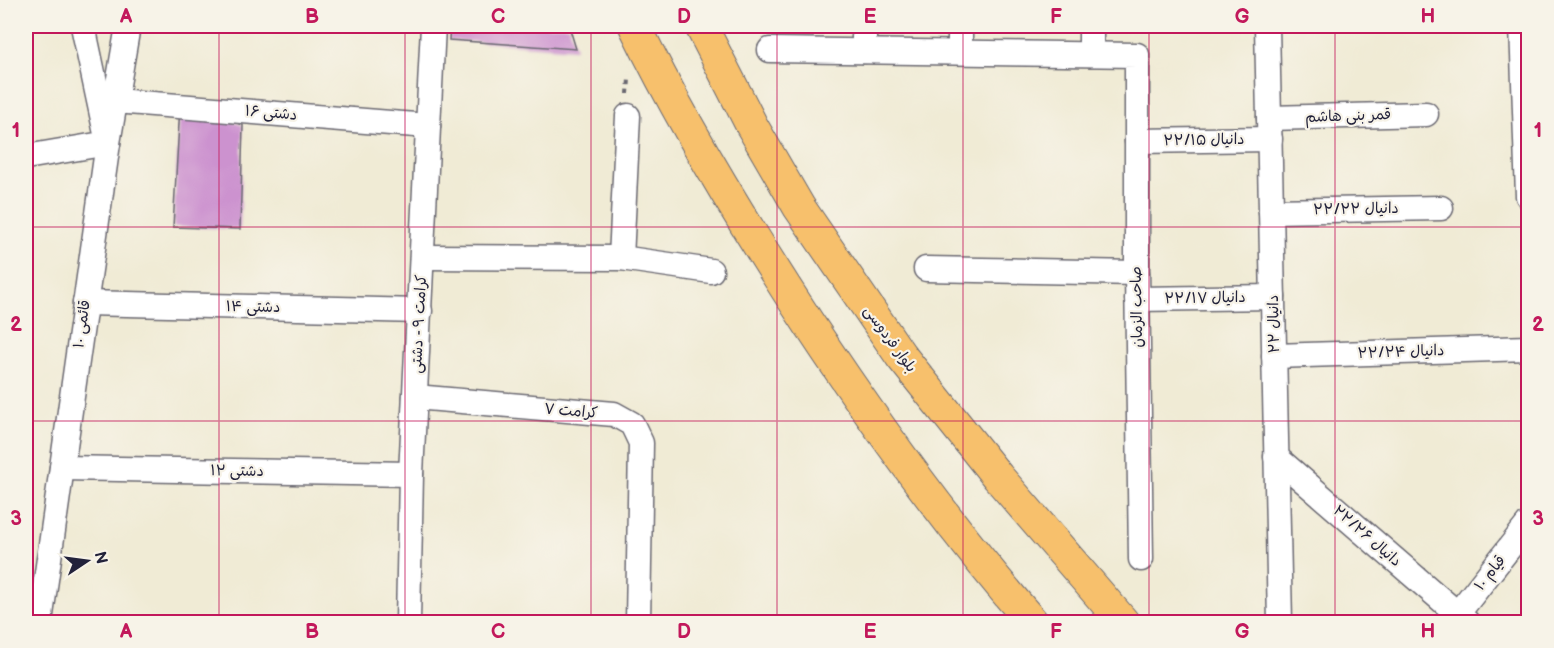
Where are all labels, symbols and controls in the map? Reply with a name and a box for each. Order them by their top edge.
text: A [119,5,133,29]
text: B [305,5,319,29]
text: C [491,5,505,29]
text: D [677,5,691,29]
text: E [864,5,877,29]
text: F [1050,5,1062,29]
text: G [1235,5,1250,29]
text: H [1421,5,1435,29]
street label: دشتی ۱۶ [244,101,298,125]
street label: قمر بنی هاشم [1305,105,1391,129]
text: 1 [12,119,20,143]
text: 1 [1534,119,1542,143]
street label: دانیال ۲۲/۱۵ [1163,130,1245,150]
street label: دانیال ۲۲/۲۲ [1313,199,1399,219]
street label: صاحب الزمان [1127,266,1147,348]
street label: کرامت ۹ - دشتی [407,274,431,374]
street label: دانیال ۲۲/۱۷ [1164,288,1246,308]
street label: دانیال ۲۲ [1264,295,1284,353]
street label: دشتی ۱۴ [226,297,280,317]
street label: قائمی ۱۰ [69,299,95,349]
street label: بلوار فردوسی [859,302,921,376]
text: 2 [10,313,22,337]
text: 2 [1532,313,1544,337]
street label: دانیال ۲۲/۲۴ [1357,341,1445,363]
street label: کرامت ۷ [543,399,599,423]
street label: دشتی ۱۲ [210,461,264,481]
street label: دانیال ۲۲/۲۶ [1329,501,1405,571]
text: 3 [10,507,22,531]
text: 3 [1532,507,1544,531]
north arrow [57,531,117,591]
text: N [90,550,111,566]
street label: قیام ۱۰ [1470,551,1511,595]
text: A [119,620,133,644]
text: B [305,620,319,644]
text: C [491,620,505,644]
text: D [677,620,691,644]
text: E [864,620,877,644]
text: F [1050,620,1062,644]
text: G [1235,620,1250,644]
text: H [1421,620,1435,644]

